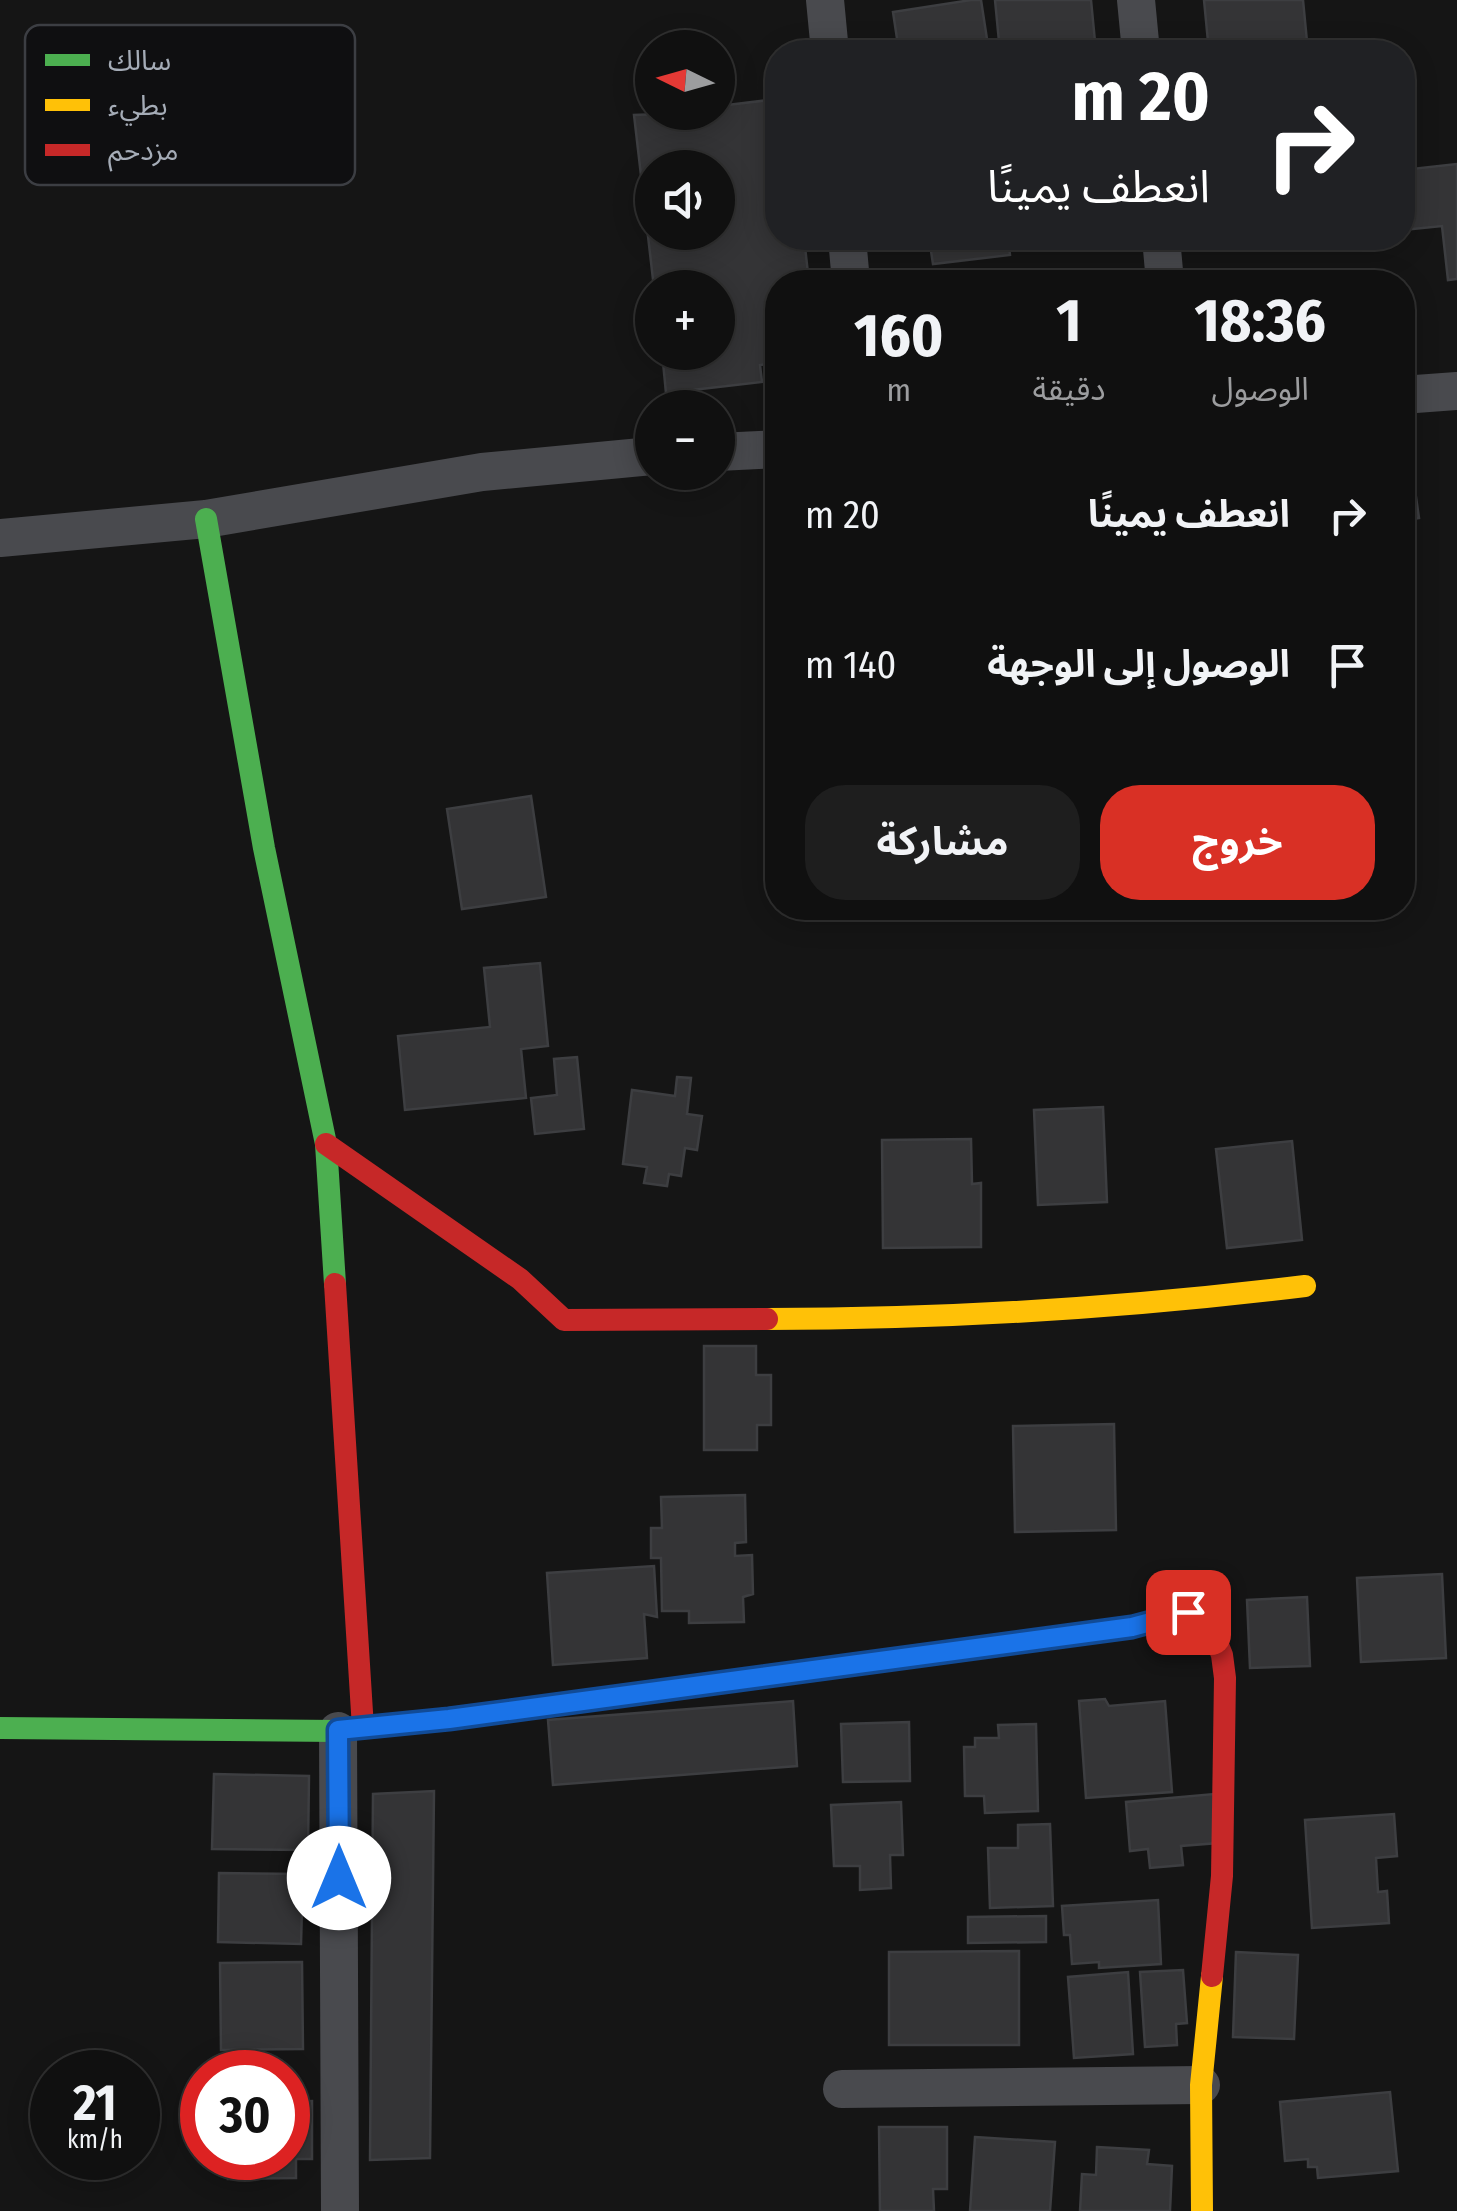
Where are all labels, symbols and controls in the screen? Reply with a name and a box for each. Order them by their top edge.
legend [25,25,355,185]
north arrow [635,30,735,130]
map controls [635,30,735,490]
text: سالك [108,44,171,77]
text: 20 m [1071,55,1210,139]
icon: right [1245,80,1375,210]
text: بطيء [108,89,168,126]
text: مزدحم [108,134,179,172]
button: sound [635,150,735,250]
text: انعطف يمينًا [987,160,1210,214]
button: + [635,270,735,370]
text: 1 [1056,285,1082,357]
text: 18:36 [1194,285,1326,357]
text: 160 [854,300,944,372]
text: دقيقة [1033,370,1105,408]
text: الوصول [1212,370,1309,408]
text: m [886,371,911,409]
button: − [635,390,735,490]
icon: right [1320,488,1375,543]
text: انعطف يمينًا [1088,491,1290,537]
text: 20 m [805,492,880,538]
icon: arrive [1320,638,1375,693]
text: الوصول إلى الوجهة [987,641,1290,687]
text: 140 m [805,642,896,688]
button: مشاركة [805,785,1080,900]
button: خروج [1100,785,1375,900]
pin [1146,1570,1231,1655]
icon: arrive [1161,1585,1216,1640]
position arrow [287,1826,391,1930]
speed limit sign: 30 [180,2050,310,2180]
text: 21 [73,2073,117,2133]
text: km/h [67,2125,123,2155]

